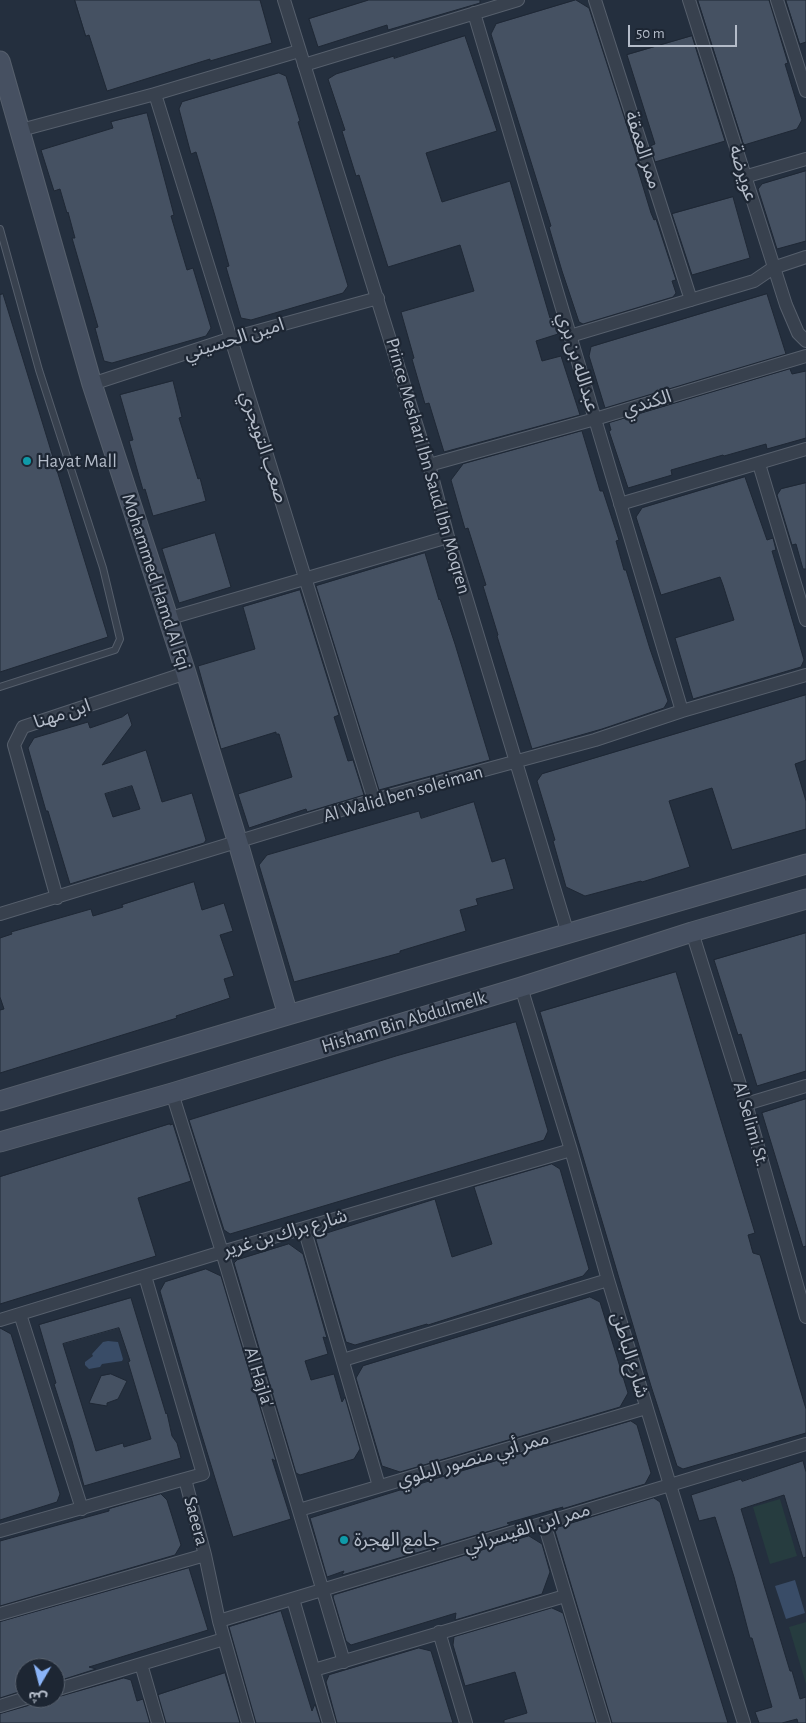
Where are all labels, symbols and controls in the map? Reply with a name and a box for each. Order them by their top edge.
scale bar [631,15,740,47]
text: 50 m [636,26,665,41]
street label: ممر العمقة [620,108,666,192]
street label: عويرضة [724,142,762,204]
street label: عبدالله بن بري [552,309,604,415]
street label: امين الحسيني [181,313,287,365]
street label: Prince Meshari Ibn Saud Ibn Moqren [380,335,476,597]
street label: الكندي [620,385,674,421]
street label: صعب التويجري [235,388,293,506]
place label: Hayat Mall [37,450,117,472]
marker: Hayat Mall [21,455,33,467]
street label: Mohammed Hamd Al Fqi [117,491,195,673]
street label: ابن مهنا [31,694,93,734]
street label: Al Walid ben soleiman [320,760,486,828]
street label: Hisham Bin Abdulmelk [319,986,489,1058]
street label: Al Selimi St. [728,1079,774,1169]
street label: شارع براك بن غرير [220,1204,350,1262]
street label: شارع الباطن [606,1309,654,1401]
street label: Al Hajla' [239,1344,279,1410]
street label: ممر أبي منصور البلوي [394,1426,552,1492]
street label: Saeera [179,1494,213,1548]
street label: ممر ابن القيسراني [461,1498,593,1558]
place label: جامع الهجرة [354,1529,440,1551]
marker: جامع الهجرة [338,1534,350,1546]
north arrow [15,1658,65,1708]
text: ش [28,1689,49,1705]

